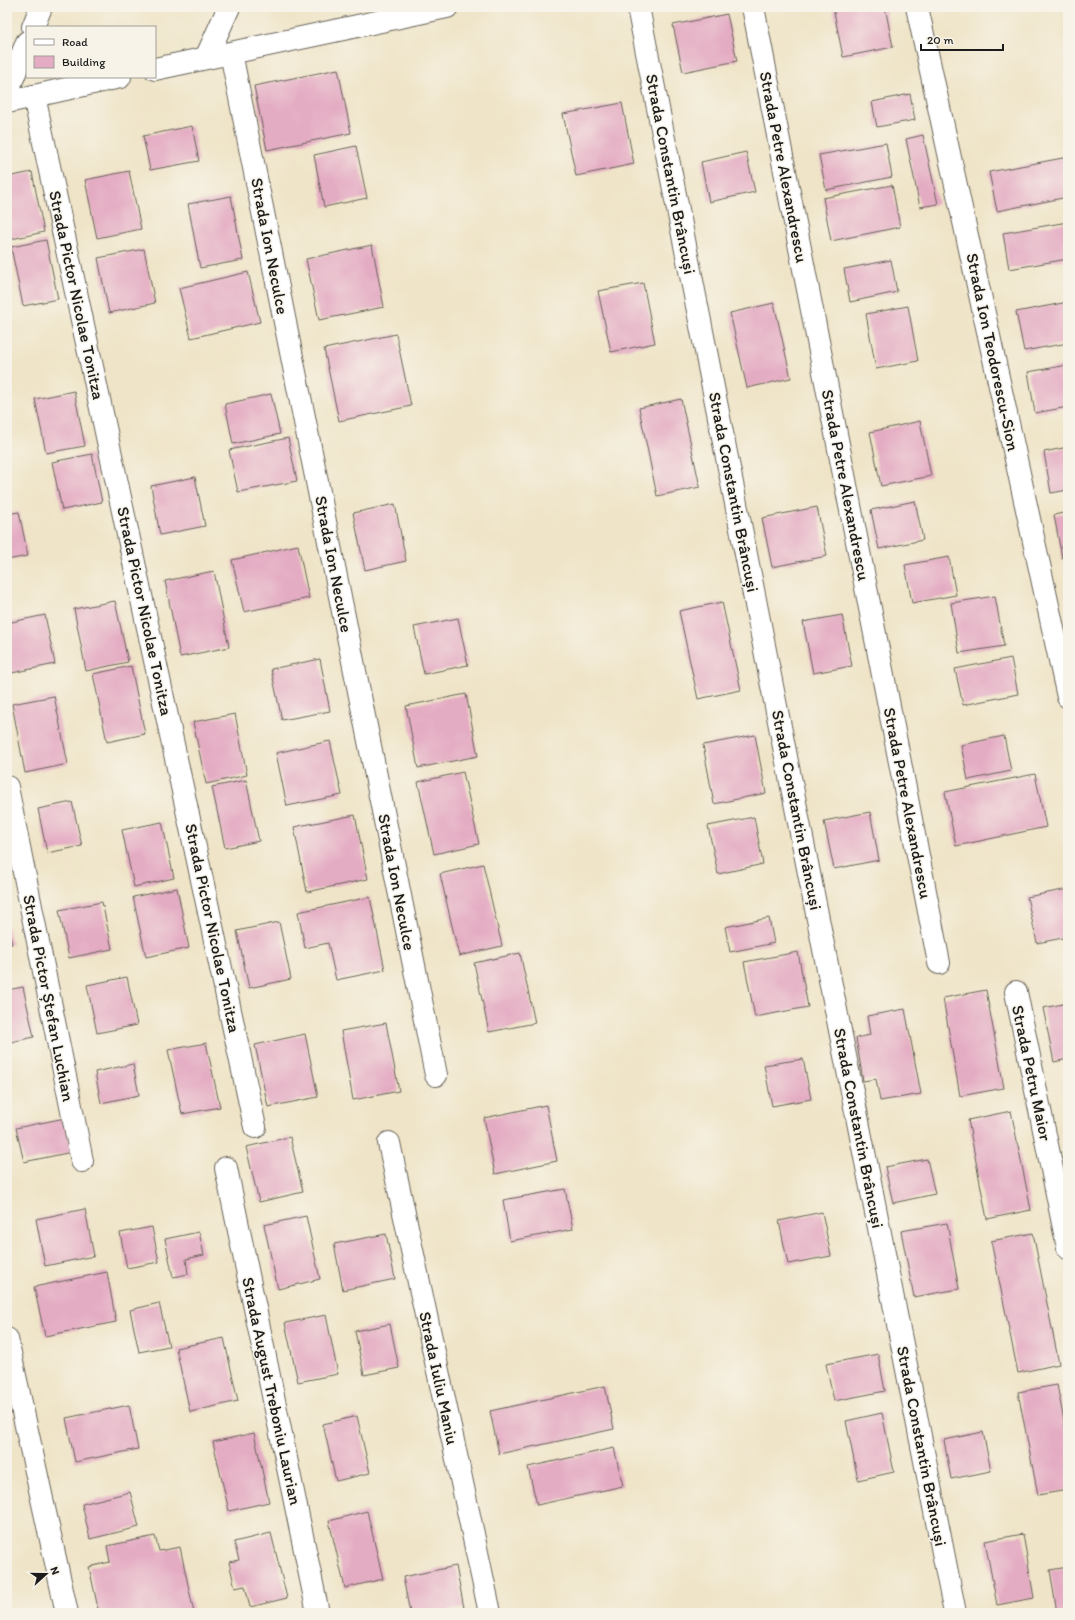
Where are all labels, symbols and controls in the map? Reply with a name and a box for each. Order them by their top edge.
legend [26,26,156,78]
scale bar [921,26,1003,52]
text: 20 m [927,33,954,47]
text: Road [62,35,88,49]
text: Building [62,55,106,69]
street label: Strada Petre Alexandrescu [756,70,812,264]
street label: Strada Constantin Brâncuși [642,72,700,276]
street label: Strada Ion Neculce [247,176,293,316]
street label: Strada Pictor Nicolae Tonitza [45,189,109,401]
street label: Strada Ion Teodorescu-Sion [962,251,1024,453]
street label: Strada Petre Alexandrescu [818,388,874,582]
street label: Strada Constantin Brâncuși [705,390,763,594]
street label: Strada Ion Neculce [311,494,357,634]
street label: Strada Pictor Nicolae Tonitza [113,505,177,717]
street label: Strada Petre Alexandrescu [880,706,936,900]
street label: Strada Constantin Brâncuși [768,708,826,912]
street label: Strada Ion Neculce [374,812,420,952]
street label: Strada Pictor Nicolae Tonitza [181,822,245,1034]
street label: Strada Pictor Ștefan Luchian [19,893,79,1103]
street label: Strada Petru Maior [1008,1003,1056,1143]
street label: Strada Constantin Brâncuși [830,1026,888,1230]
street label: Strada August Treboniu Laurian [238,1275,306,1507]
street label: Strada Iuliu Maniu [415,1310,463,1446]
street label: Strada Constantin Brâncuși [893,1344,951,1548]
north arrow [26,1554,66,1594]
text: N [47,1565,62,1576]

